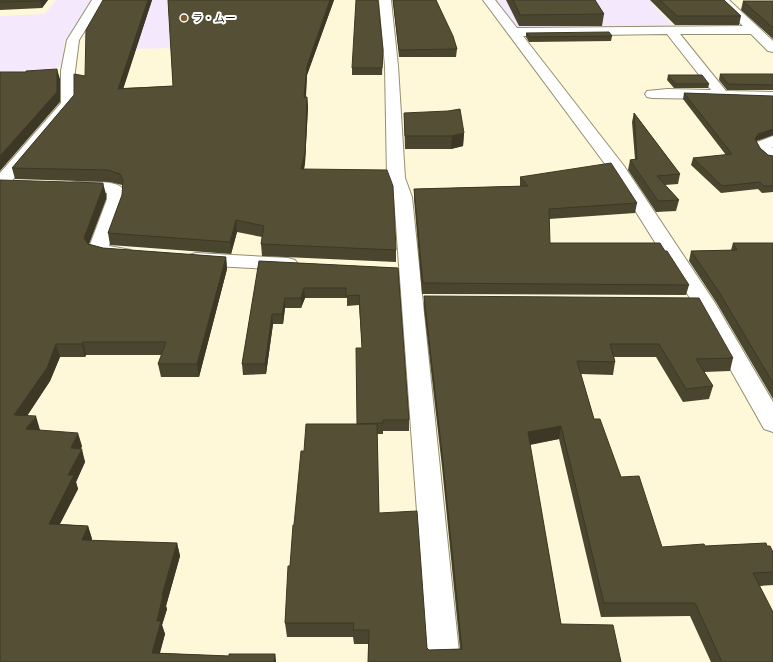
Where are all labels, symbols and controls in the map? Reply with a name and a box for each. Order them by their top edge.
place label: ラ・ムー [192,12,236,25]
marker: ラ・ムー [179,13,189,23]

